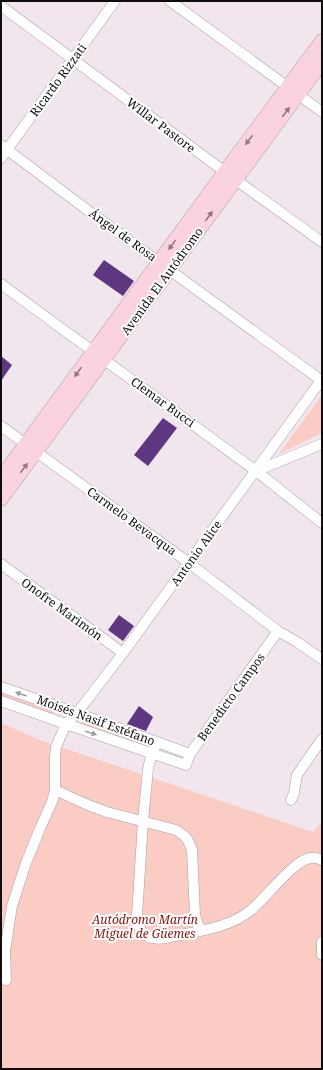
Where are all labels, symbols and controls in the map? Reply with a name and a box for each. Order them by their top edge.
street label: Ricardo Rizzati [26,40,90,120]
street label: Willar Pastore [123,94,199,156]
one-way arrow [282,106,290,117]
one-way arrow [245,135,253,145]
street label: Ángel de Rosa [86,205,160,265]
one-way arrow [205,211,213,222]
street label: Avenida El Autódromo [117,224,207,338]
one-way arrow [168,239,176,250]
one-way arrow [74,367,83,378]
street label: Clemar Bucci [127,373,199,431]
one-way arrow [20,463,28,473]
street label: Carmelo Bevacqua [84,483,180,559]
street label: Antonio Alice [166,517,226,589]
street label: Onofre Marimón [18,574,106,644]
street label: Benedicto Campos [193,650,269,744]
one-way arrow [15,691,27,697]
street label: Moisés Nasif Estéfano [35,691,157,749]
one-way arrow [85,730,97,736]
park label: Autódromo Martín Miguel de Güemes [91,911,198,942]

